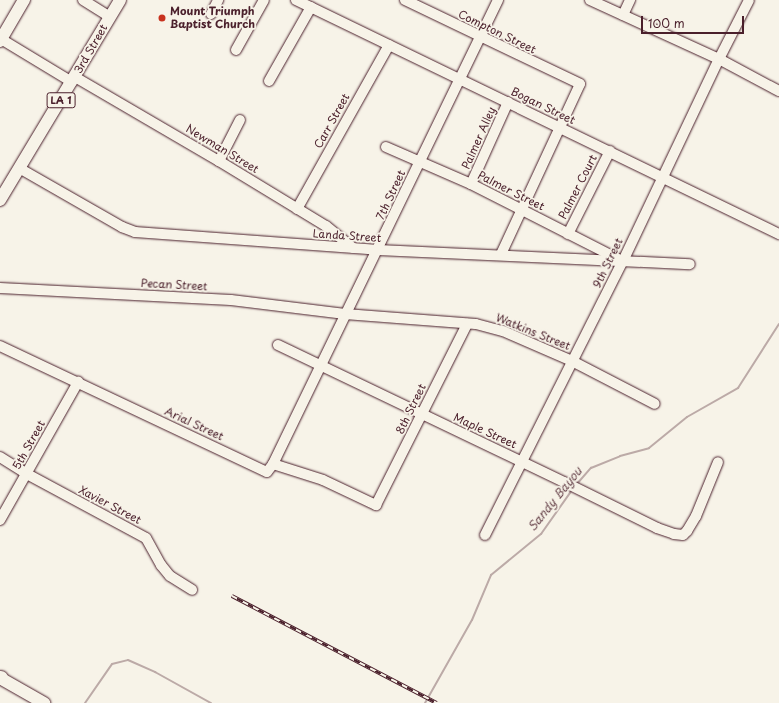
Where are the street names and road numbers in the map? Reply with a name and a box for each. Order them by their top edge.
street label: Compton Street [456,8,538,56]
street label: 3rd Street [72,22,110,76]
street label: Bogan Street [509,85,577,127]
street label: Carr Street [311,91,353,151]
road number: LA 1 [46,92,76,108]
street label: Palmer Alley [459,104,499,172]
street label: Newman Street [183,122,261,176]
street label: Palmer Court [556,153,600,221]
street label: 7th Street [374,168,408,222]
street label: Palmer Street [475,169,547,213]
street label: Landa Street [312,227,382,245]
street label: 9th Street [590,236,626,290]
street label: Pecan Street [140,277,208,293]
street label: Watkins Street [494,311,572,353]
street label: 8th Street [393,382,429,436]
street label: Arial Street [162,405,226,443]
street label: Maple Street [451,410,519,452]
street label: 5th Street [10,418,48,472]
street label: Xavier Street [76,483,144,527]

